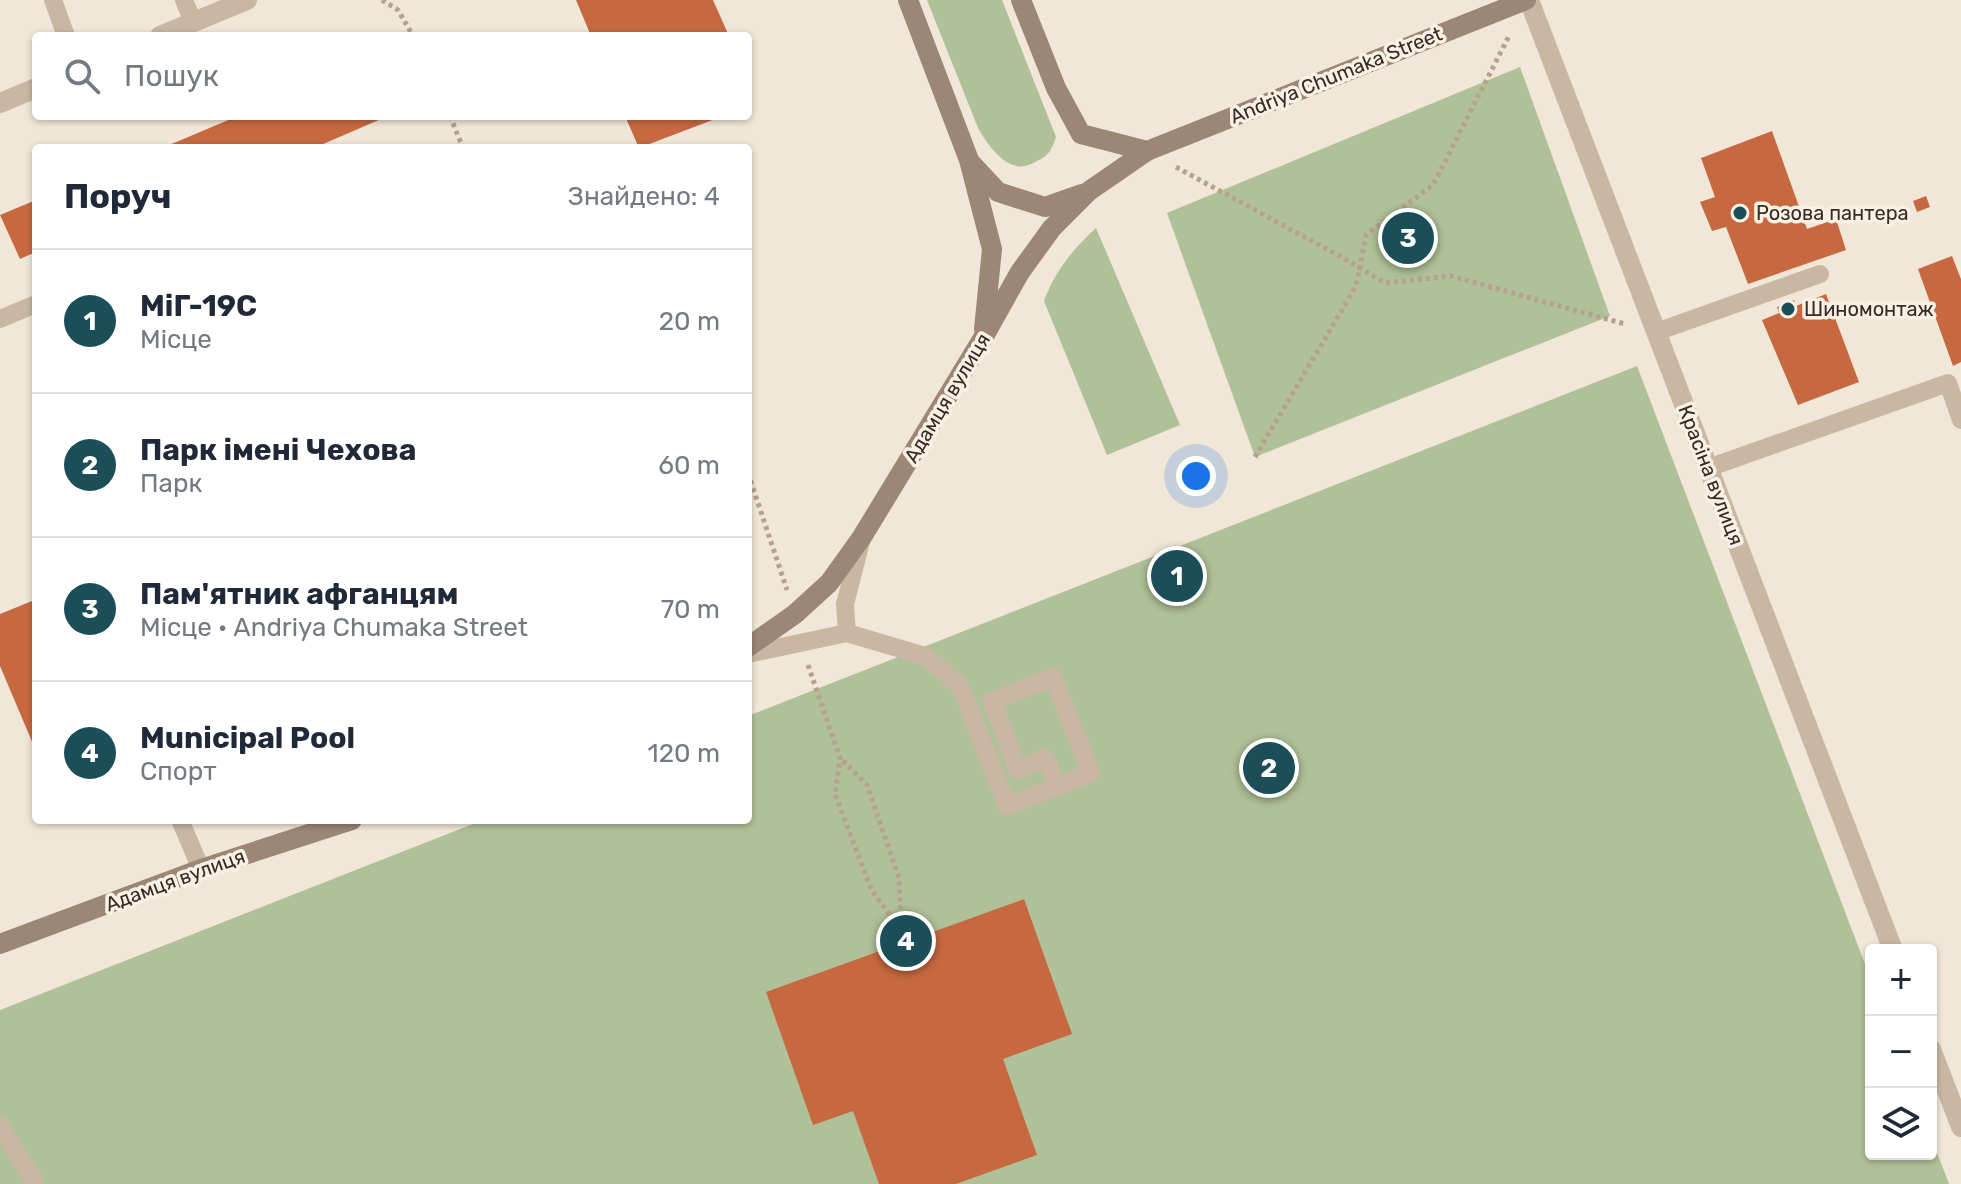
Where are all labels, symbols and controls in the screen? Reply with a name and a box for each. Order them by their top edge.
street label: Andriya Chumaka Street [1226,21,1446,129]
search box [32,32,752,120]
icon: search [60,54,104,98]
text: Пошук [124,58,219,94]
text: Поруч [64,176,172,217]
text: Знайдено: 4 [568,181,720,212]
place label: Розова пантера [1756,201,1909,225]
marker: Розова пантера [1731,204,1749,222]
pin: 3 [1382,208,1434,268]
text: МіГ-19С [140,288,257,324]
place label: Шиномонтаж [1804,297,1934,321]
marker: Шиномонтаж [1779,300,1797,318]
text: 1 [84,306,96,337]
text: 20 m [659,306,720,337]
text: Місце [140,324,212,355]
street label: Адамця вулиця [899,329,995,467]
street label: Красіна вулиця [1673,401,1749,549]
text: Парк імені Чехова [140,432,416,468]
text: 2 [82,450,98,481]
text: 60 m [658,450,720,481]
your location [1176,456,1216,496]
text: Парк [140,468,202,499]
pin: 1 [1151,546,1203,606]
text: Пам'ятник афганцям [140,576,458,612]
text: 3 [81,594,99,625]
text: 70 m [661,594,720,625]
text: Місце · Andriya Chumaka Street [140,612,528,643]
text: Municipal Pool [140,720,355,756]
text: 4 [81,738,99,769]
text: 120 m [648,738,720,769]
pin: 2 [1243,738,1295,798]
text: Спорт [140,756,216,787]
street label: Адамця вулиця [102,844,248,916]
pin: 4 [880,911,932,971]
map controls [1865,944,1937,1160]
button: + [1865,944,1937,1016]
button: − [1865,1016,1937,1088]
button: layers [1865,1088,1937,1160]

